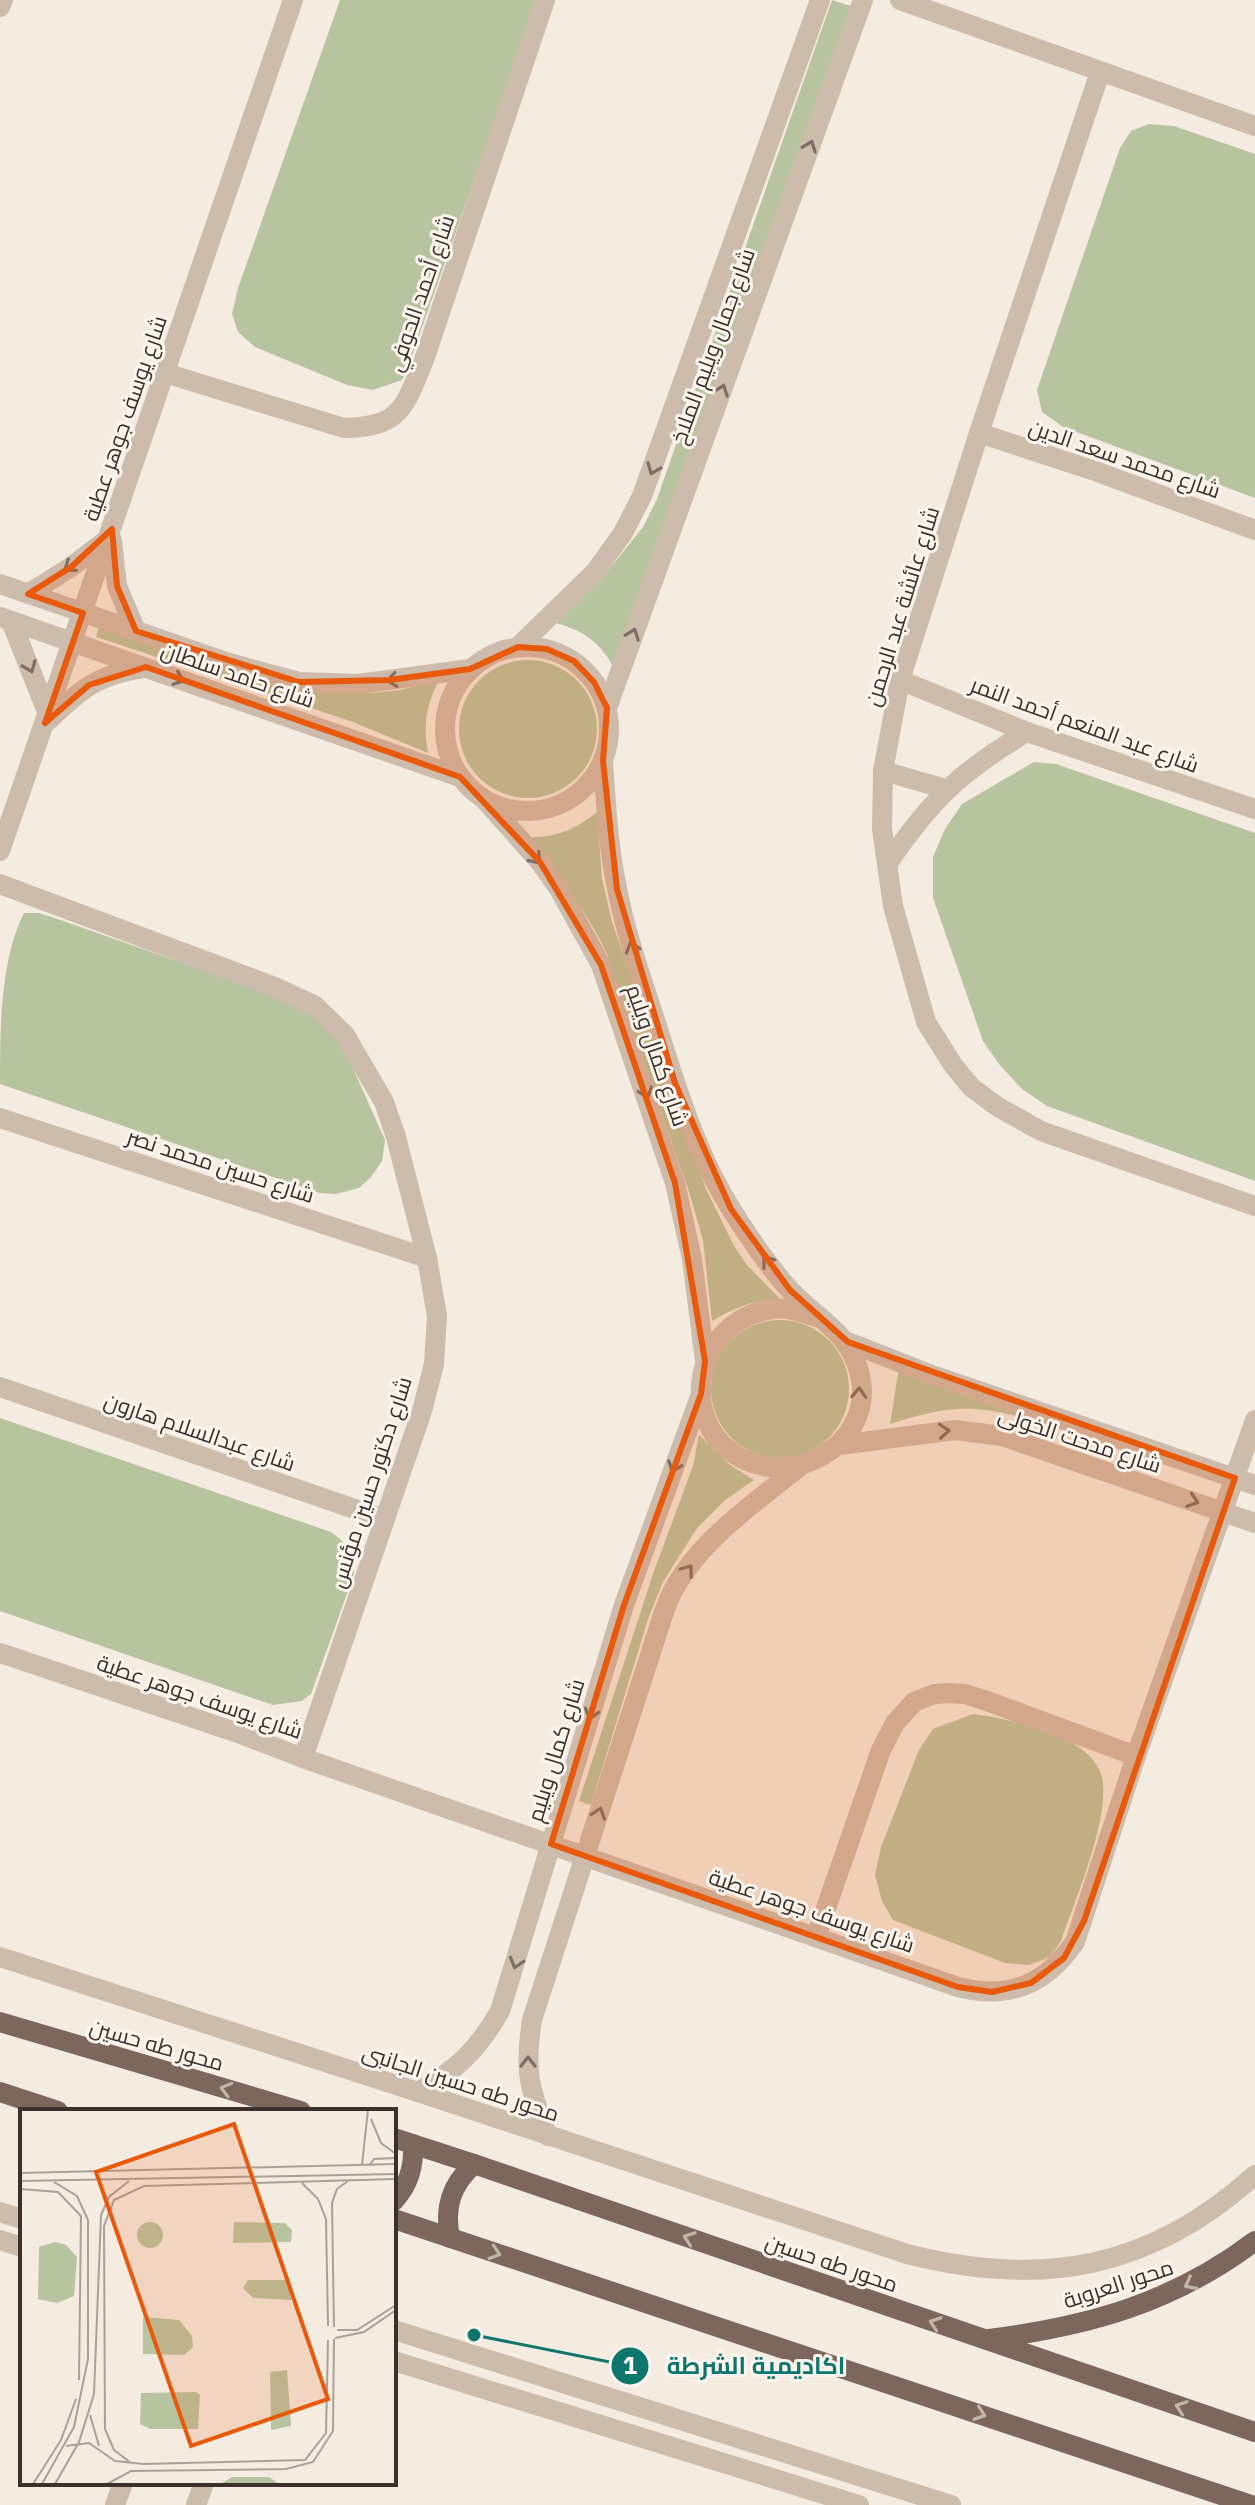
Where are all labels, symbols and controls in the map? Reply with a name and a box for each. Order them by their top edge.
one-way arrow [800,139,817,153]
street label: شارع أحمد الحوفي [380,211,463,376]
street label: شارع جمال ويليم الملاخ [663,244,763,449]
street label: شارع يوسف جوهر عطية [75,311,174,525]
one-way arrow [712,384,728,398]
street label: شارع محمد سعد الدين [1025,412,1225,505]
one-way arrow [646,461,663,475]
street label: شارع عائشة عبد الرحمن [857,503,946,710]
one-way arrow [63,557,78,572]
one-way arrow [623,628,640,642]
street label: شارع حامد سلطان [157,634,318,715]
one-way arrow [20,659,37,673]
street label: شارع عبد المنعم أحمد النمر [964,668,1203,781]
one-way arrow [172,670,186,686]
one-way arrow [386,671,399,688]
one-way arrow [526,850,541,864]
one-way arrow [625,941,641,954]
street label: شارع كمال ويليم [618,980,696,1130]
one-way arrow [636,1085,652,1099]
street label: شارع حسين محمد نصر [121,1120,319,1210]
one-way arrow [762,1256,777,1270]
street label: شارع دكتور حسين مؤنس [322,1373,419,1592]
street label: شارع عبدالسلام هارون [100,1385,299,1479]
one-way arrow [851,1386,868,1399]
street label: شارع مدحت الخولى [995,1399,1165,1480]
one-way arrow [938,1423,951,1440]
one-way arrow [667,1460,684,1474]
one-way arrow [1185,1491,1199,1508]
one-way arrow [678,1564,692,1579]
street label: شارع يوسف جوهر عطية [93,1647,307,1746]
street label: شارع كمال ويليم [519,1675,592,1826]
one-way arrow [584,1706,600,1720]
one-way arrow [589,1807,605,1821]
street label: شارع يوسف جوهر عطية [705,1861,919,1960]
one-way arrow [509,1955,525,1969]
street label: محور طه حسين [87,2011,227,2077]
street label: محور طه حسين الجانبى [359,2036,563,2128]
one-way arrow [519,2055,537,2068]
one-way arrow [220,2082,234,2098]
inset map [20,2109,396,2485]
street label: محور طه حسين [762,2226,902,2298]
one-way arrow [683,2231,697,2248]
one-way arrow [487,2243,501,2259]
street label: محور العروبة [1059,2252,1177,2314]
one-way arrow [1184,2274,1198,2289]
one-way arrow [929,2316,943,2333]
callout: اكاديمية الشرطة [610,2342,861,2390]
text: 1 [623,2349,637,2381]
text: اكاديمية الشرطة [667,2349,845,2381]
one-way arrow [1175,2400,1189,2416]
one-way arrow [973,2405,987,2421]

